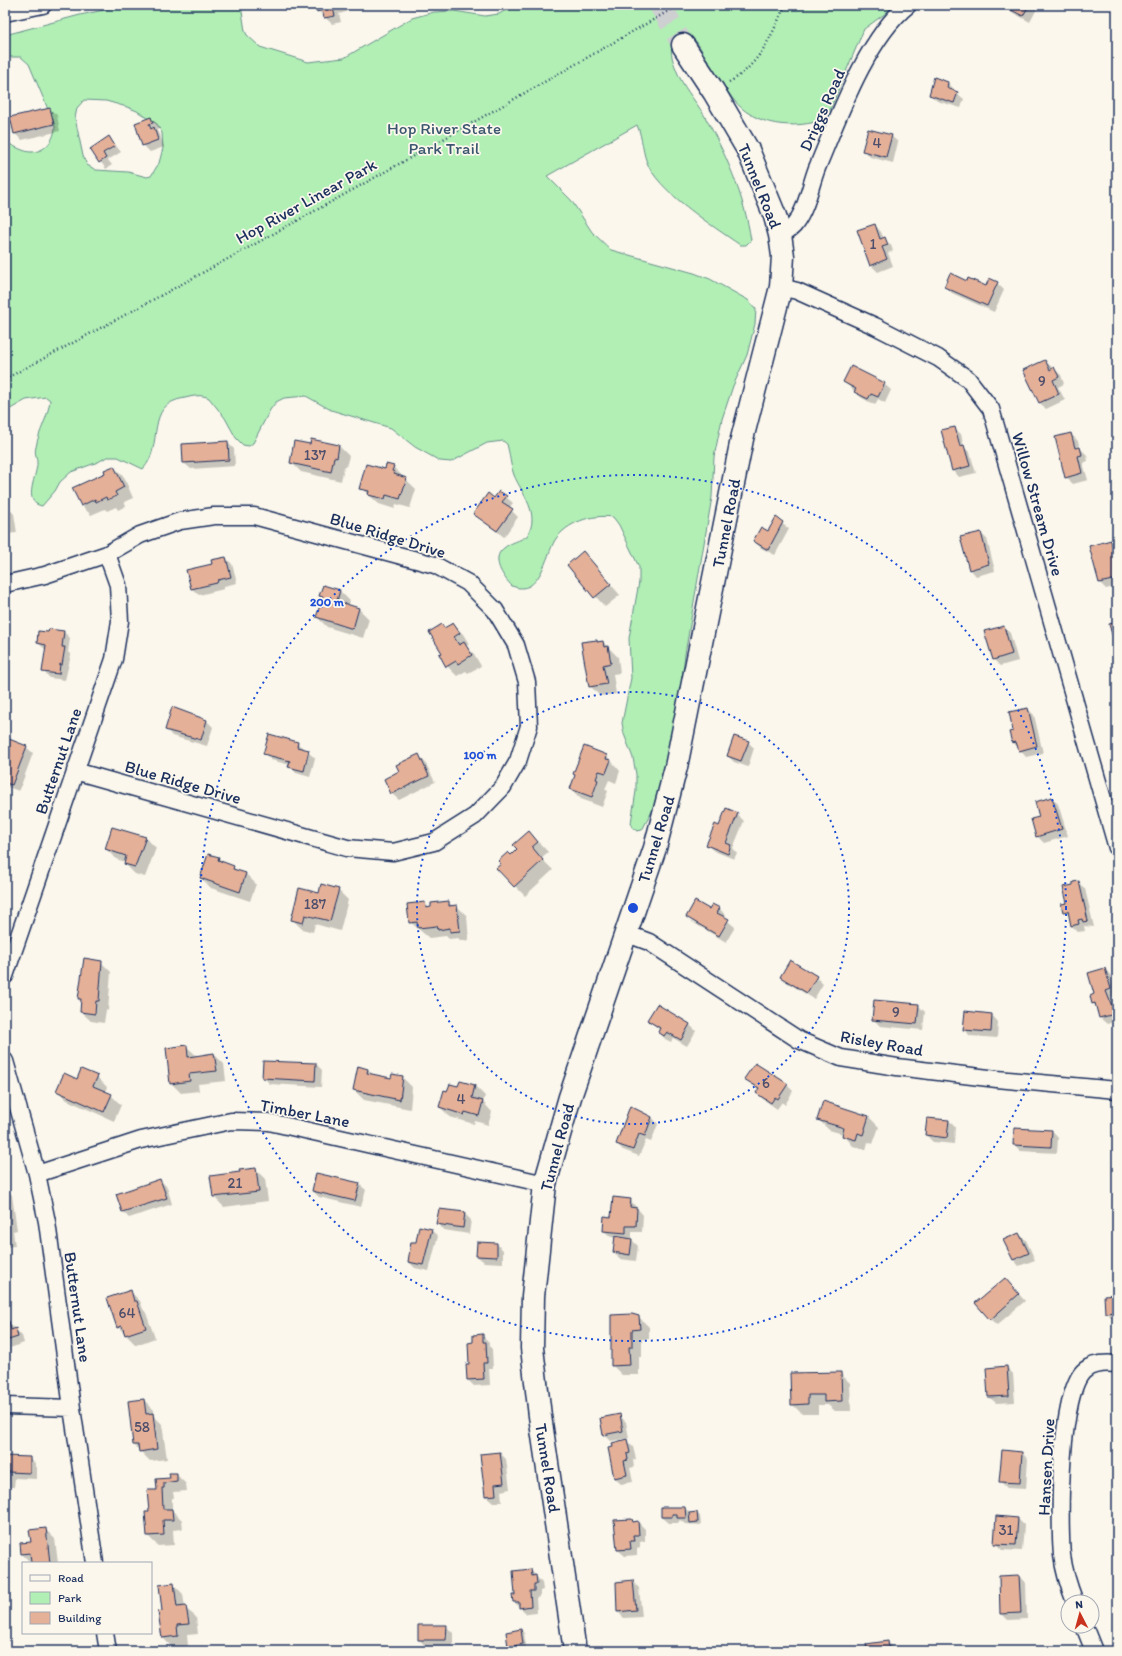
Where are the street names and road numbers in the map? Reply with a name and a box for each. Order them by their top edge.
street label: Driggs Road [795,66,849,154]
street label: Tunnel Road [734,140,786,232]
street label: Hop River Linear Park [232,154,380,248]
street label: Willow Stream Drive [1008,430,1068,578]
street label: Tunnel Road [708,476,745,569]
street label: Blue Ridge Drive [328,508,448,562]
street label: Butternut Lane [30,705,86,817]
street label: Blue Ridge Drive [123,756,243,808]
street label: Tunnel Road [633,792,679,885]
street label: Risley Road [839,1026,926,1060]
street label: Timber Lane [259,1095,351,1131]
street label: Tunnel Road [536,1100,578,1193]
street label: Butternut Lane [60,1251,96,1363]
street label: Hansen Drive [1033,1418,1059,1516]
street label: Tunnel Road [531,1422,565,1515]

